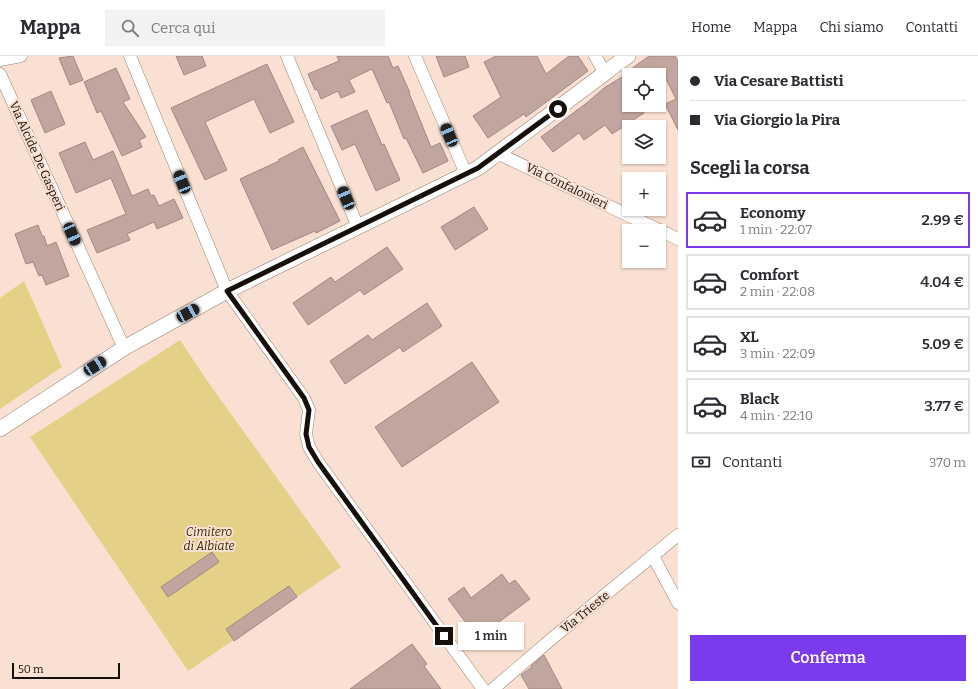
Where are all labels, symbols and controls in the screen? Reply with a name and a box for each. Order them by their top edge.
search box [105,10,385,46]
text: Mappa [20,16,81,39]
icon: search [119,17,141,39]
text: Cerca qui [151,19,216,37]
text: Home [691,19,731,36]
text: Mappa [753,19,798,36]
text: Chi siamo [820,19,884,36]
text: Contatti [906,19,958,36]
map controls [622,68,666,268]
button: locate [622,68,666,112]
text: Via Cesare Battisti [714,72,844,90]
street label: Via Alcide De Gasperi [6,99,68,213]
route start [549,100,567,118]
text: Via Giorgio la Pira [714,111,840,129]
button: layers [622,120,666,164]
car [439,122,459,148]
text: Scegli la corsa [690,157,810,179]
street label: Via Confalonieri [524,160,611,212]
car [172,169,192,195]
button: + [622,172,666,216]
car [336,185,356,211]
icon: car [692,202,728,238]
text: Economy [740,204,806,222]
text: 2.99 € [921,211,964,229]
car [62,221,82,247]
text: 1 min · 22:07 [740,222,812,237]
button: − [622,224,666,268]
icon: car [692,264,728,300]
text: Comfort [740,266,799,284]
text: 4.04 € [920,273,964,291]
text: 2 min · 22:08 [740,284,815,299]
car [175,302,201,324]
icon: car [692,326,728,362]
text: XL [740,328,759,346]
text: 5.09 € [922,335,964,353]
text: 3 min · 22:09 [740,346,815,361]
car [82,354,108,378]
icon: car [692,388,728,424]
text: Black [740,390,779,408]
text: 3.77 € [924,397,964,415]
text: 4 min · 22:10 [740,408,813,423]
icon: cash [690,451,712,473]
text: Contanti [722,453,782,471]
text: 370 m [929,455,966,470]
park label: Cimitero di Albiate [183,525,235,553]
street label: Via Trieste [558,588,612,636]
callout: 1 min [458,622,524,650]
route end [435,627,453,645]
text: 1 min [475,628,507,643]
button: Conferma [690,635,966,681]
scale bar [12,661,120,680]
text: 50 m [18,663,44,676]

